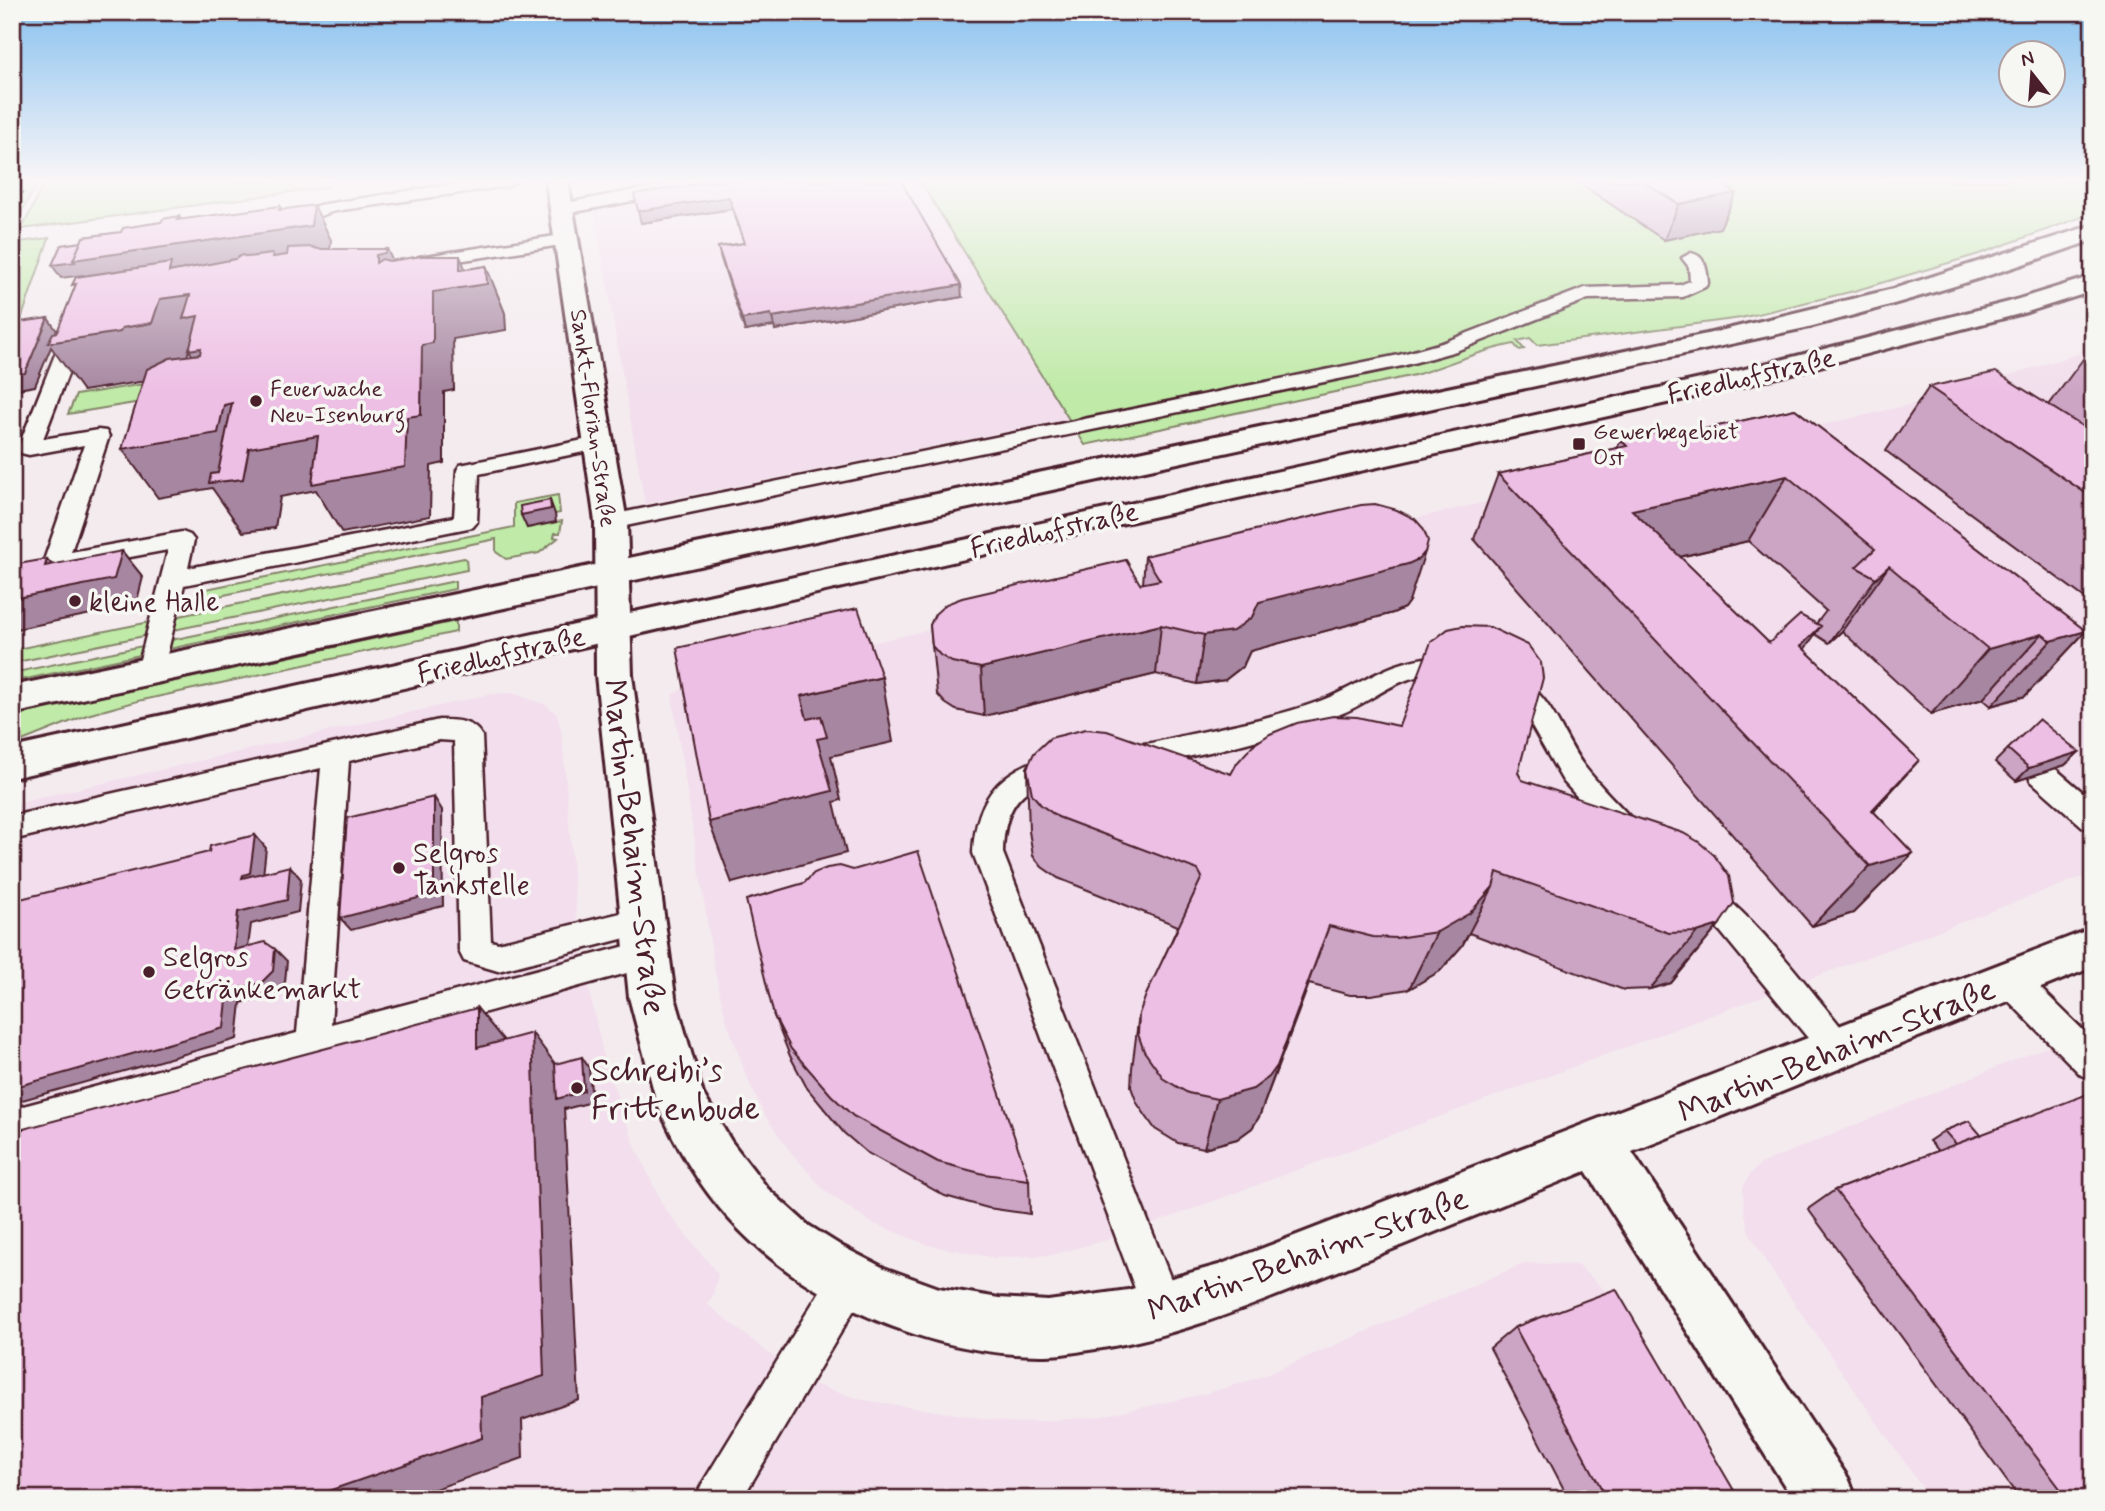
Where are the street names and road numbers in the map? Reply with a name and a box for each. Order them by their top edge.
street label: Sankt-Florian-Straße [562,307,622,529]
street label: Friedhofstraße [1664,340,1839,415]
street label: Friedhofstraße [967,494,1142,569]
street label: Friedhofstraße [414,619,589,694]
street label: Martin-Behaim-Straße [591,677,675,1018]
street label: Martin-Behaim-Straße [1672,968,2002,1136]
street label: Martin-Behaim-Straße [1142,1177,1474,1334]

